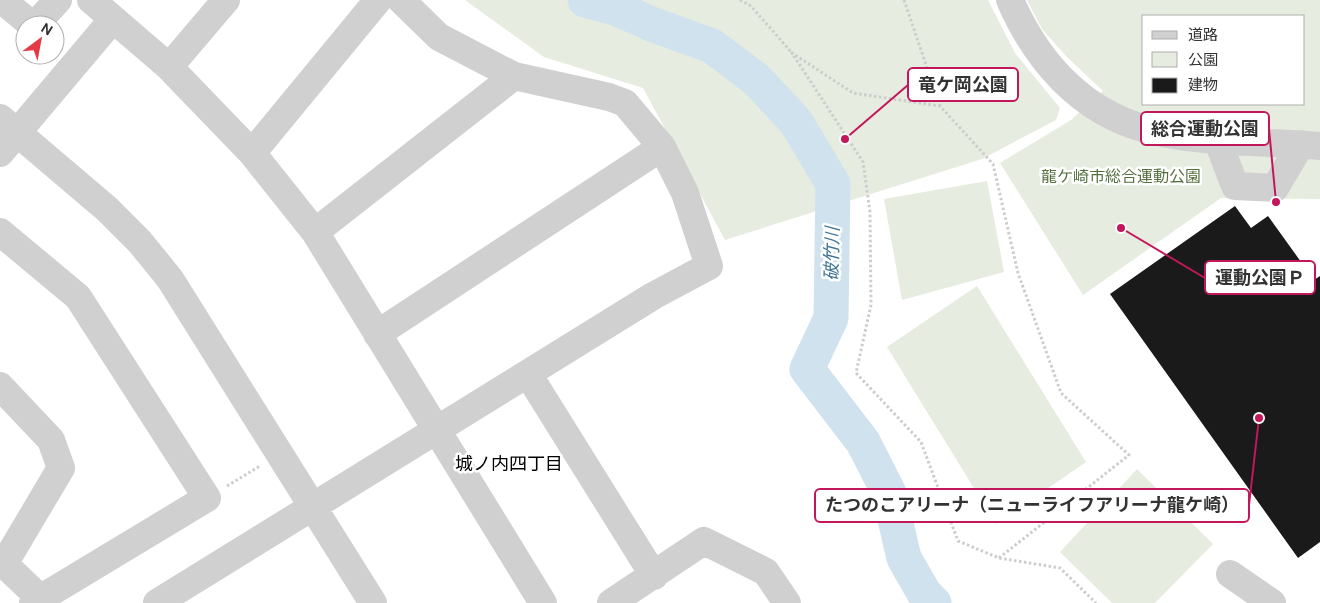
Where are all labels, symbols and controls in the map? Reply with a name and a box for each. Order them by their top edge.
north arrow [15,15,65,65]
legend [1142,15,1305,105]
text: N [38,19,56,39]
text: 道路 [1188,25,1218,45]
text: 公園 [1188,50,1218,70]
callout: 竜ケ岡公園 [908,68,1018,101]
text: 竜ケ岡公園 [918,73,1008,97]
text: 建物 [1188,75,1218,95]
callout: 総合運動公園 [1141,112,1269,145]
text: 総合運動公園 [1151,117,1259,141]
park label: 龍ケ崎市総合運動公園 [1041,166,1201,187]
water label: 破竹川 [820,225,845,281]
callout: 運動公園Ｐ [1205,261,1315,294]
text: 運動公園Ｐ [1215,266,1305,290]
district label: 城ノ内四丁目 [455,452,563,476]
callout: たつのこアリーナ（ニューライフアリーナ龍ケ崎） [815,489,1249,522]
text: たつのこアリーナ（ニューライフアリーナ龍ケ崎） [825,493,1239,517]

